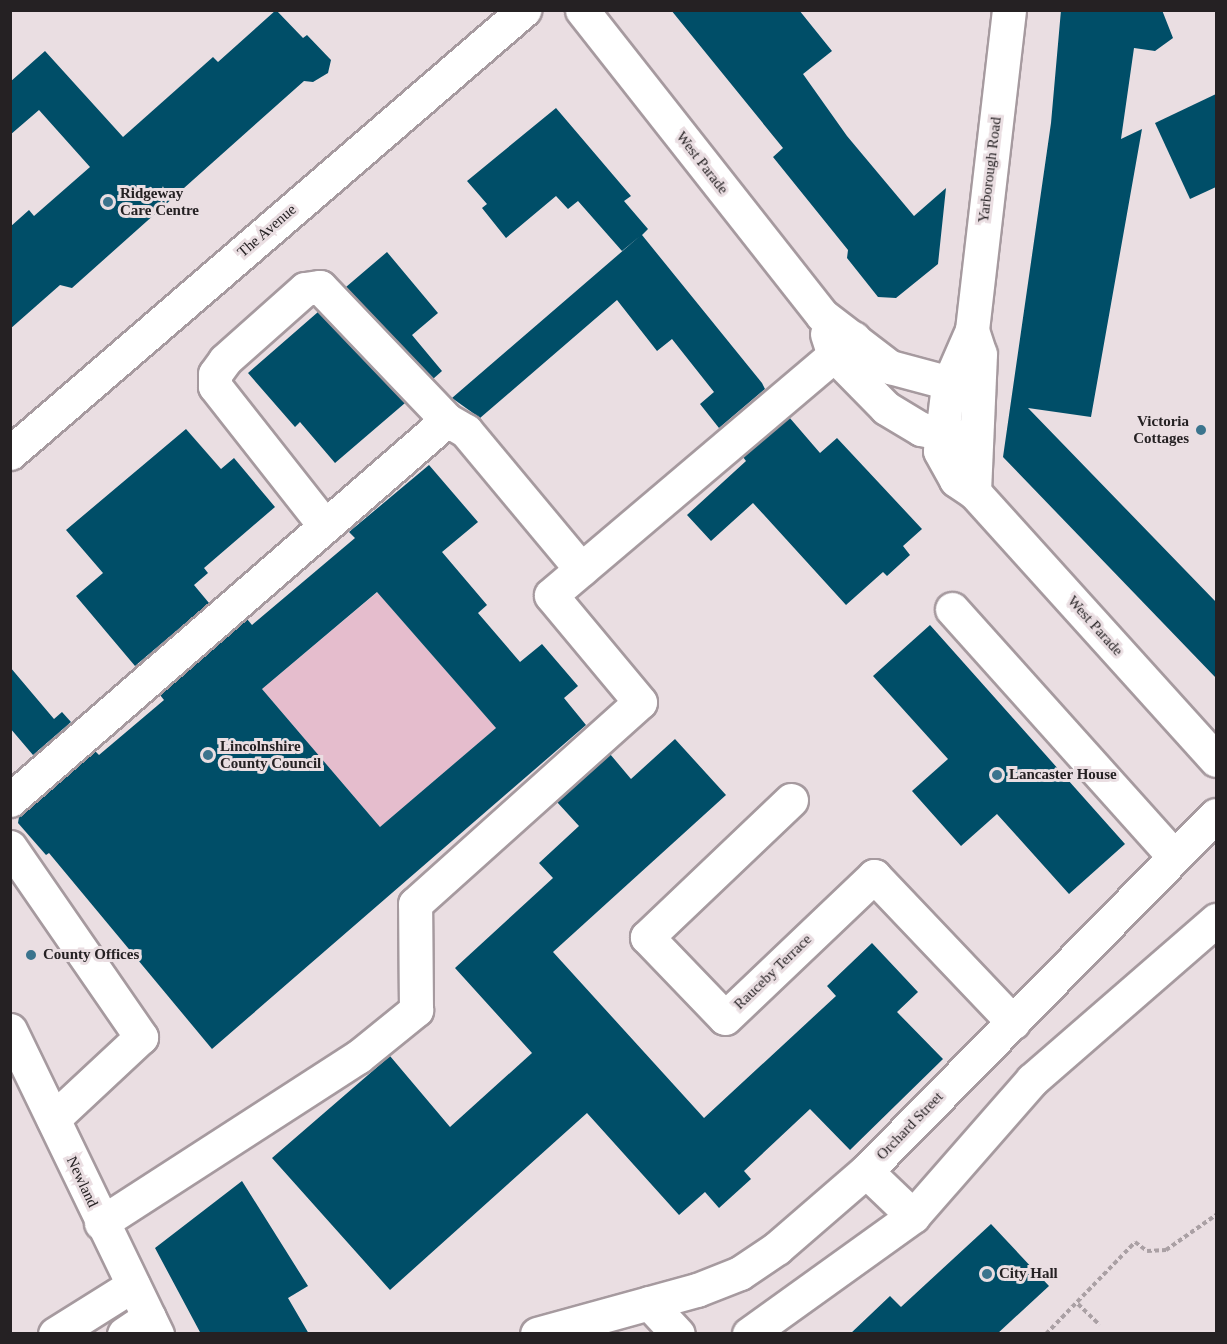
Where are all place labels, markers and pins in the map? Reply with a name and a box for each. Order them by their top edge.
place label: Ridgeway Care Centre [120,184,199,219]
marker: Ridgeway Care Centre [101,195,115,209]
place label: Victoria Cottages [1133,412,1189,447]
marker: Victoria Cottages [1194,423,1208,437]
place label: Lincolnshire County Council [220,737,321,772]
marker: Lincolnshire County Council [201,748,215,762]
place label: Lancaster House [1009,766,1117,784]
marker: Lancaster House [990,768,1004,782]
place label: County Offices [43,946,139,964]
marker: County Offices [24,948,38,962]
place label: City Hall [999,1265,1058,1283]
marker: City Hall [980,1267,994,1281]

